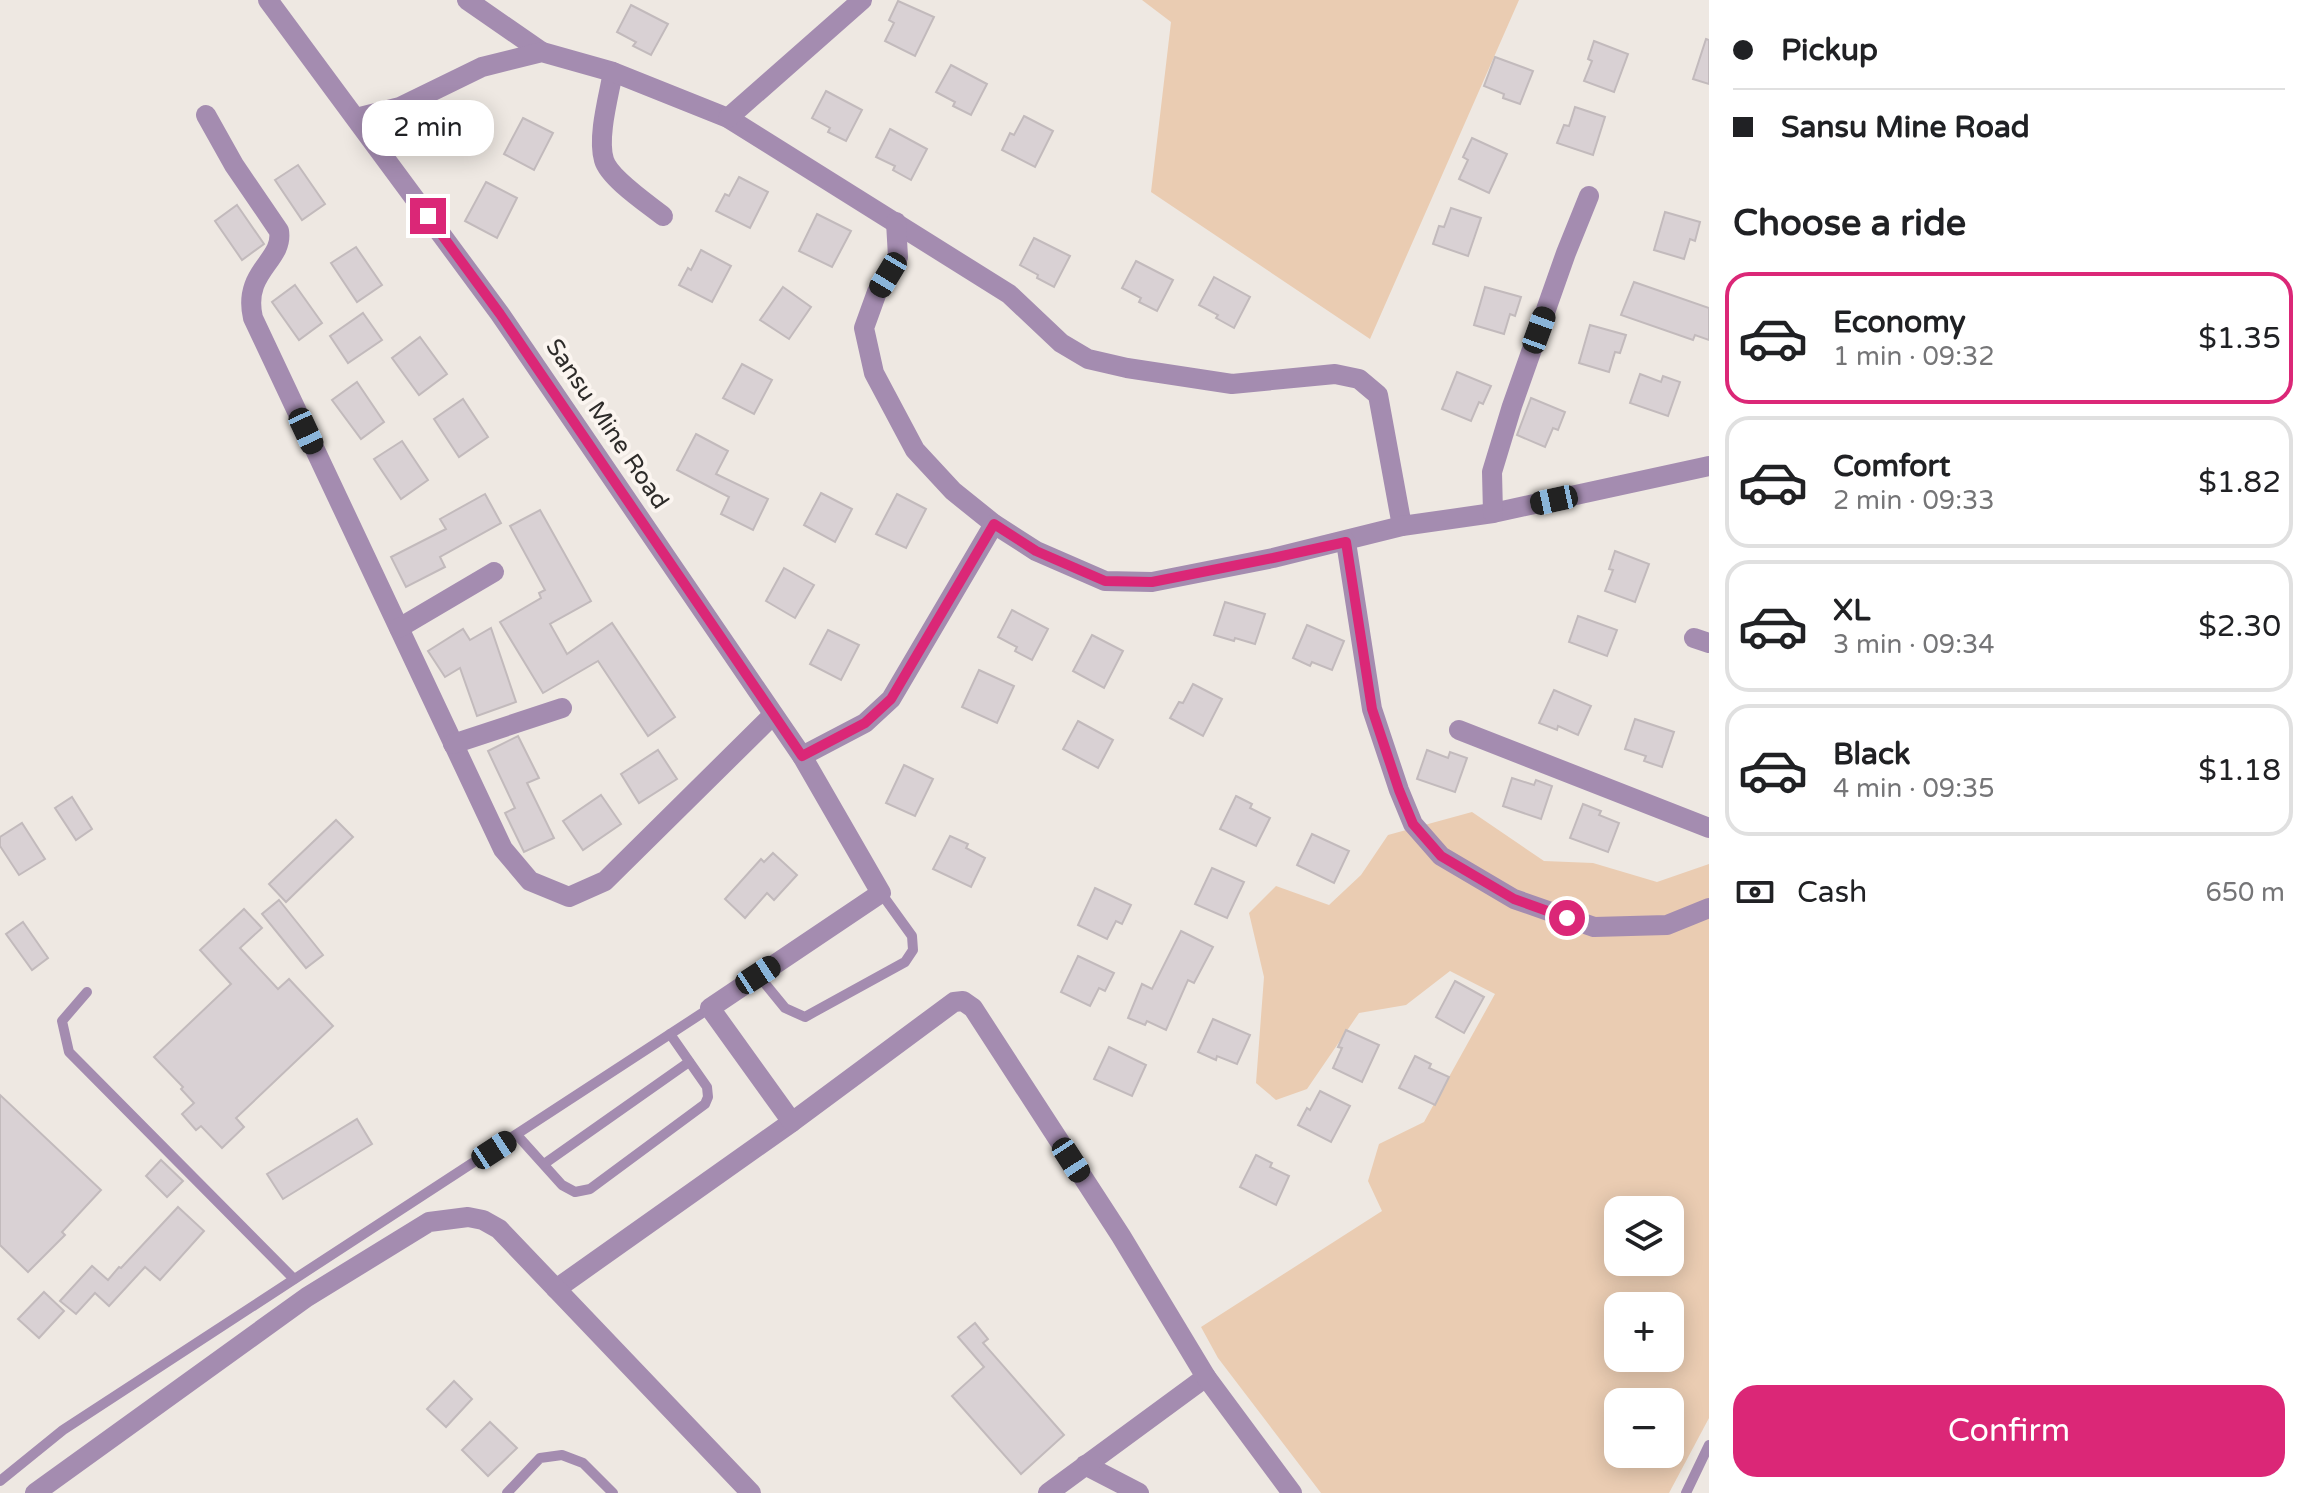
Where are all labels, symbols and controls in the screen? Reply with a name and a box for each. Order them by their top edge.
text: Pickup [1781,32,1878,69]
callout: 2 min [362,100,494,156]
text: Sansu Mine Road [1781,109,2030,146]
text: 2 min [393,112,463,143]
route end [410,198,446,234]
text: Choose a ride [1733,202,1966,245]
car [865,248,911,302]
icon: car [1737,302,1809,374]
car [1520,303,1558,357]
text: Economy [1833,304,1966,341]
text: $1.35 [2198,320,2281,357]
street label: Sansu Mine Road [539,333,675,515]
text: 1 min · 09:32 [1833,341,1995,372]
car [285,404,327,458]
icon: car [1737,446,1809,518]
text: Comfort [1833,448,1951,485]
text: $1.82 [2198,464,2281,501]
car [1528,483,1580,517]
text: 2 min · 09:33 [1833,485,1995,516]
icon: car [1737,590,1809,662]
text: XL [1833,592,1870,629]
text: $2.30 [2198,608,2281,645]
text: 3 min · 09:34 [1833,629,1995,660]
icon: car [1737,734,1809,806]
text: Black [1833,736,1910,773]
text: $1.18 [2198,752,2281,789]
text: 4 min · 09:35 [1833,773,1995,804]
icon: cash [1733,870,1777,914]
text: Cash [1797,874,1867,911]
text: 650 m [2205,877,2285,908]
route start [1549,900,1585,936]
car [731,952,785,998]
car [467,1127,521,1173]
car [1048,1133,1094,1187]
map controls [1604,1196,1684,1468]
button: layers [1604,1196,1684,1276]
button: + [1604,1292,1684,1372]
button: Confirm [1733,1385,2285,1477]
button: − [1604,1388,1684,1468]

